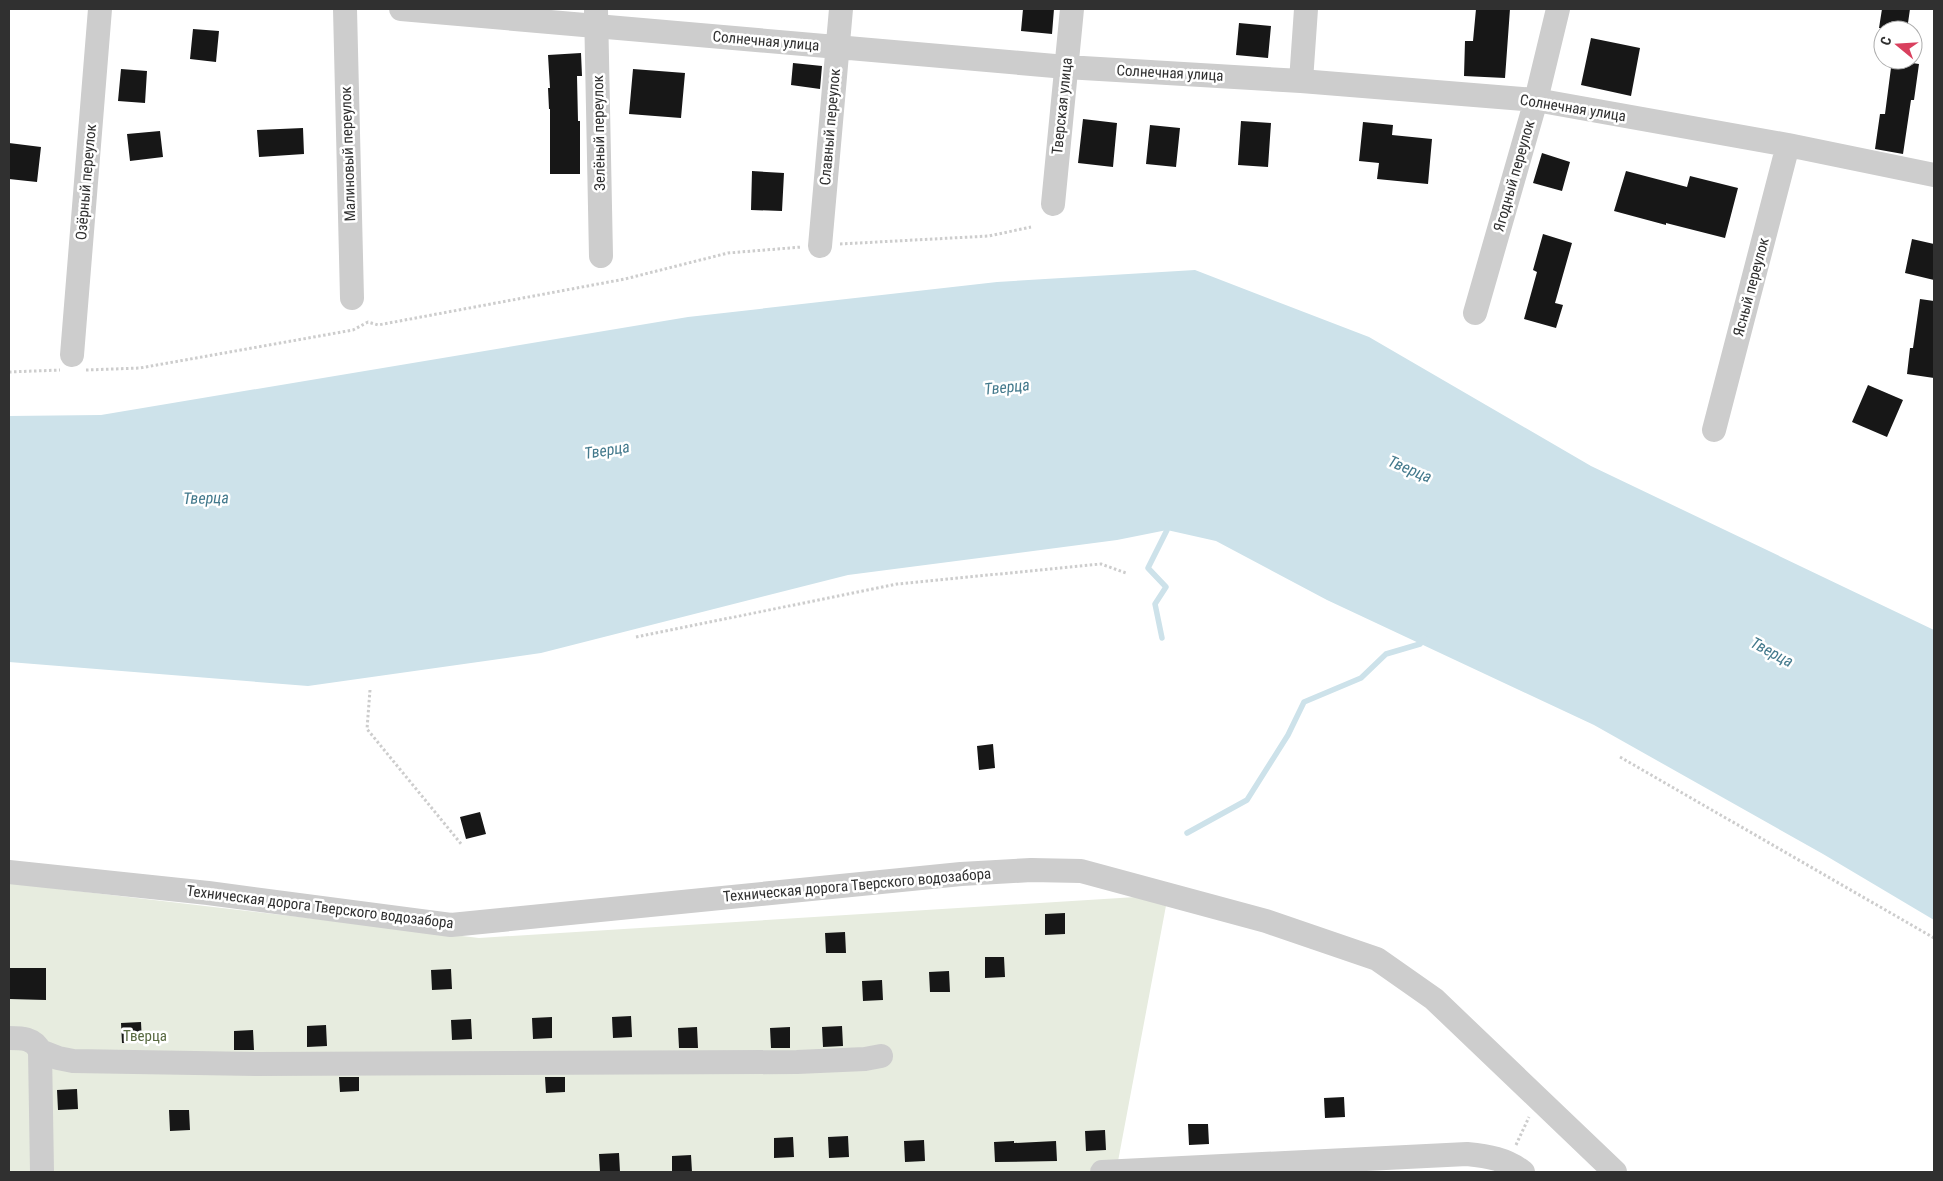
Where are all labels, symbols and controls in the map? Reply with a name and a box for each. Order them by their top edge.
north arrow [1873,20,1923,70]
street label: Солнечная улица [712,27,820,55]
text: С [1877,35,1894,47]
street label: Тверская улица [1048,57,1076,155]
street label: Солнечная улица [1116,61,1224,85]
street label: Славный переулок [816,68,844,186]
street label: Зелёный переулок [589,75,609,191]
street label: Малиновый переулок [337,86,359,222]
street label: Солнечная улица [1519,91,1627,125]
street label: Ягодный переулок [1489,118,1539,234]
street label: Озёрный переулок [72,123,100,241]
street label: Ясный переулок [1729,236,1773,338]
water label: Тверца [983,375,1031,399]
water label: Тверца [583,437,631,463]
water label: Тверца [1385,451,1435,487]
water label: Тверца [183,488,229,508]
water label: Тверца [1747,633,1797,671]
street label: Техническая дорога Тверского водозабора [722,864,992,906]
street label: Техническая дорога Тверского водозабора [185,882,455,932]
park label: Тверца [123,1027,167,1045]

